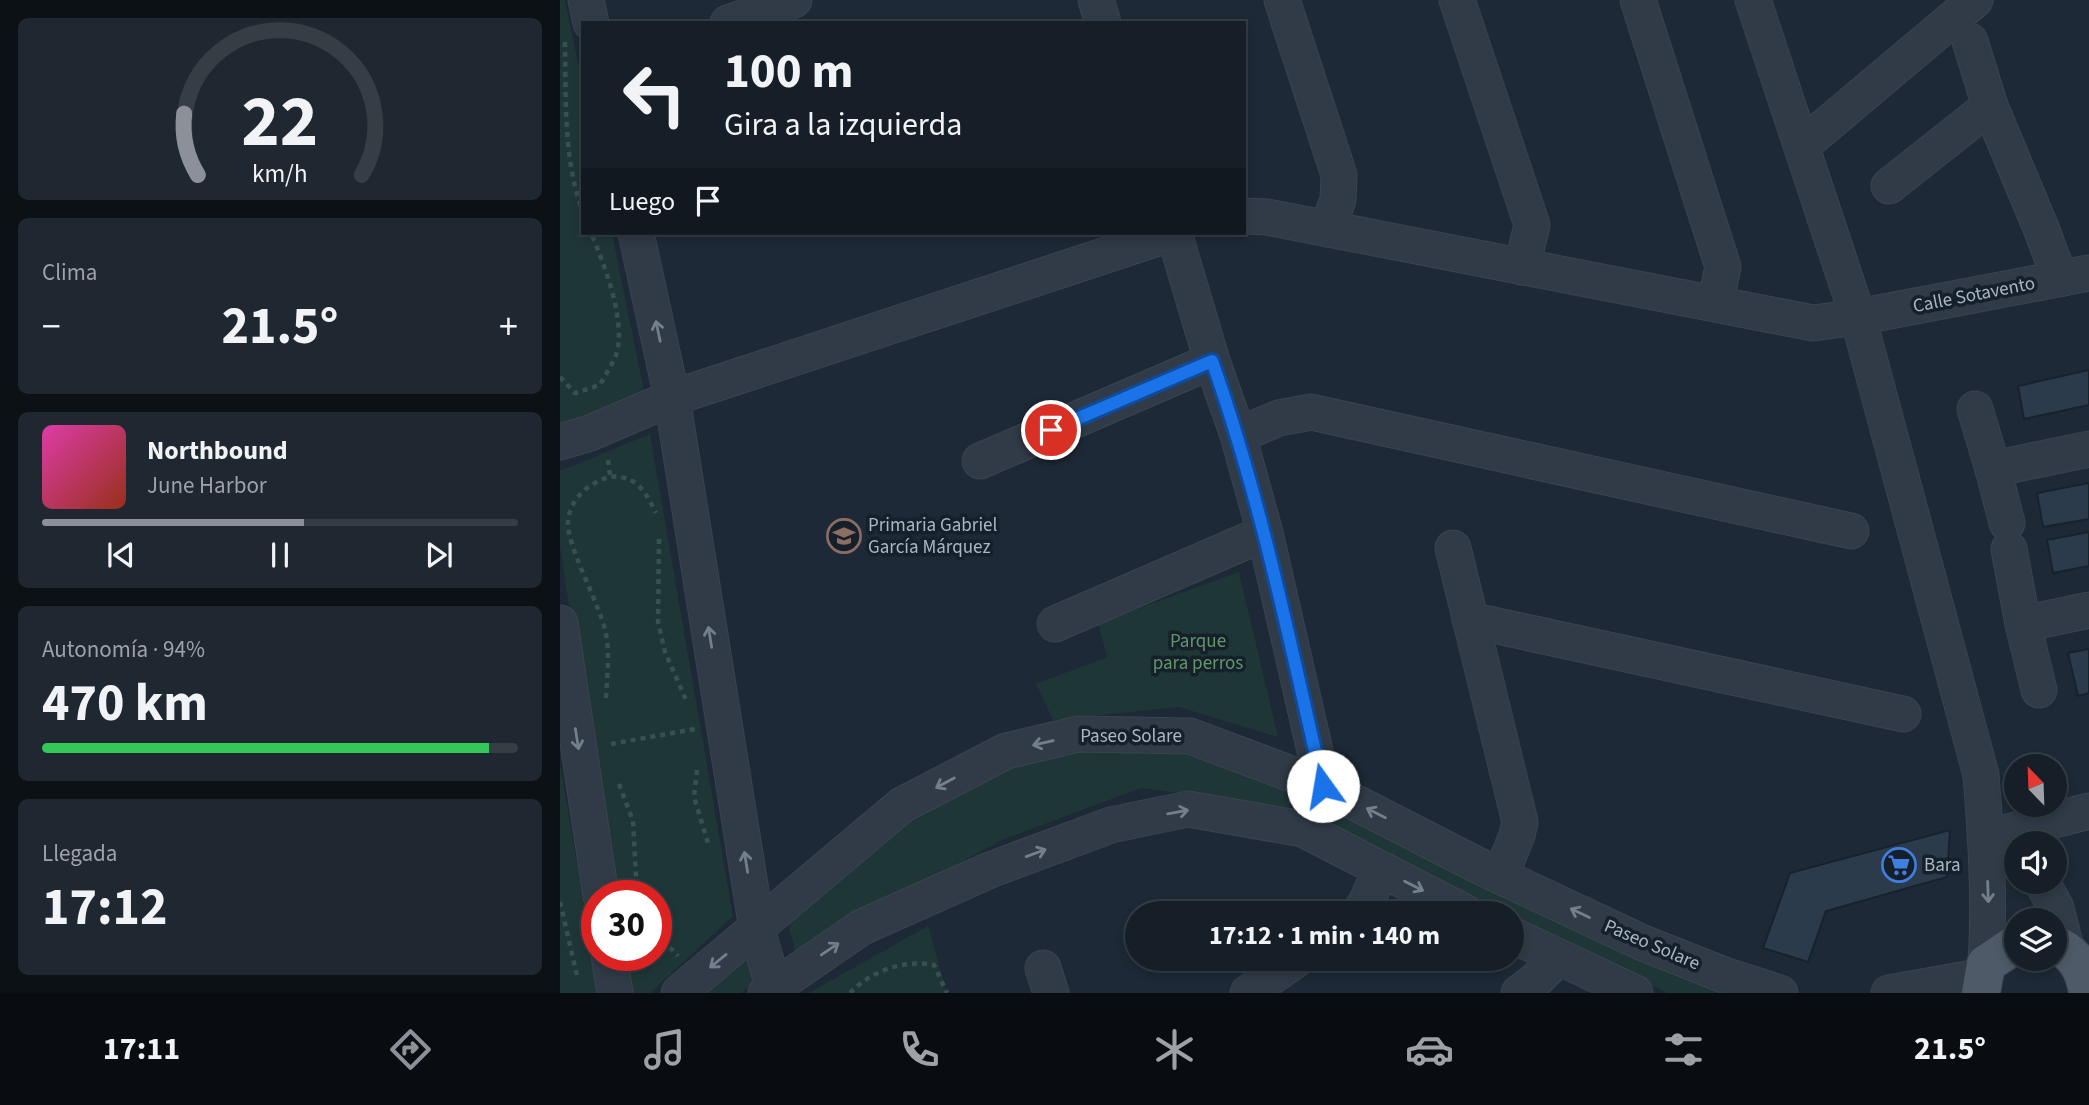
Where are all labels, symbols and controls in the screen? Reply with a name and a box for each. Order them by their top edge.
text: 100 m [724,37,853,107]
icon: left [609,49,700,140]
text: 22 [242,70,318,174]
text: Gira a la izquierda [724,102,962,148]
text: km/h [252,156,308,192]
icon: arrive [689,182,727,220]
text: Luego [609,183,675,220]
text: Clima [42,256,97,289]
street label: Calle Sotavento [1910,270,2038,320]
text: 21.5° [222,290,338,364]
text: − [42,300,61,354]
text: + [499,300,518,354]
one-way arrow [650,320,664,343]
pin [1021,400,1081,460]
icon: arrive [1032,411,1070,449]
text: Northbound [147,432,288,469]
text: June Harbor [147,469,267,502]
place label: Primaria Gabriel García Márquez [868,512,997,561]
school or university icon: Primaria Gabriel García Márquez [825,517,863,555]
icon: previous [102,536,140,574]
icon: pause [261,536,299,574]
icon: next [420,536,458,574]
one-way arrow [703,626,716,649]
park label: Parque para perros [1153,628,1243,677]
text: Autonomía · 94% [42,633,205,666]
text: 470 km [42,667,208,741]
street label: Paseo Solare [1080,723,1182,750]
one-way arrow [571,727,584,750]
one-way arrow [1032,736,1055,750]
position arrow [1286,749,1360,823]
north arrow [2004,754,2067,817]
map controls [2004,754,2067,971]
one-way arrow [936,776,956,790]
one-way arrow [1166,805,1189,818]
one-way arrow [1366,806,1387,819]
button: sound [2004,831,2067,894]
text: Llegada [42,837,117,870]
one-way arrow [1025,845,1046,858]
supermarket icon: Bara [1880,846,1918,884]
one-way arrow [739,851,752,874]
place label: Bara [1924,852,1960,879]
text: 17:12 [42,871,167,945]
one-way arrow [1403,879,1424,893]
speed limit sign: 30 [581,880,672,971]
one-way arrow [1981,880,1995,903]
one-way arrow [1570,906,1591,919]
button: layers [2004,908,2067,971]
street label: Paseo Solare [1600,913,1704,977]
text: 17:12 · 1 min · 140 m [1209,917,1440,954]
one-way arrow [820,942,840,956]
one-way arrow [709,953,727,969]
icon: directions [386,1025,435,1074]
icon: music [640,1025,689,1074]
icon: phone [895,1025,944,1074]
icon: climate [1150,1025,1199,1074]
icon: car [1405,1025,1454,1074]
icon: filters [1659,1025,1708,1074]
text: 17:11 [103,1026,180,1072]
text: 21.5° [1914,1026,1986,1072]

